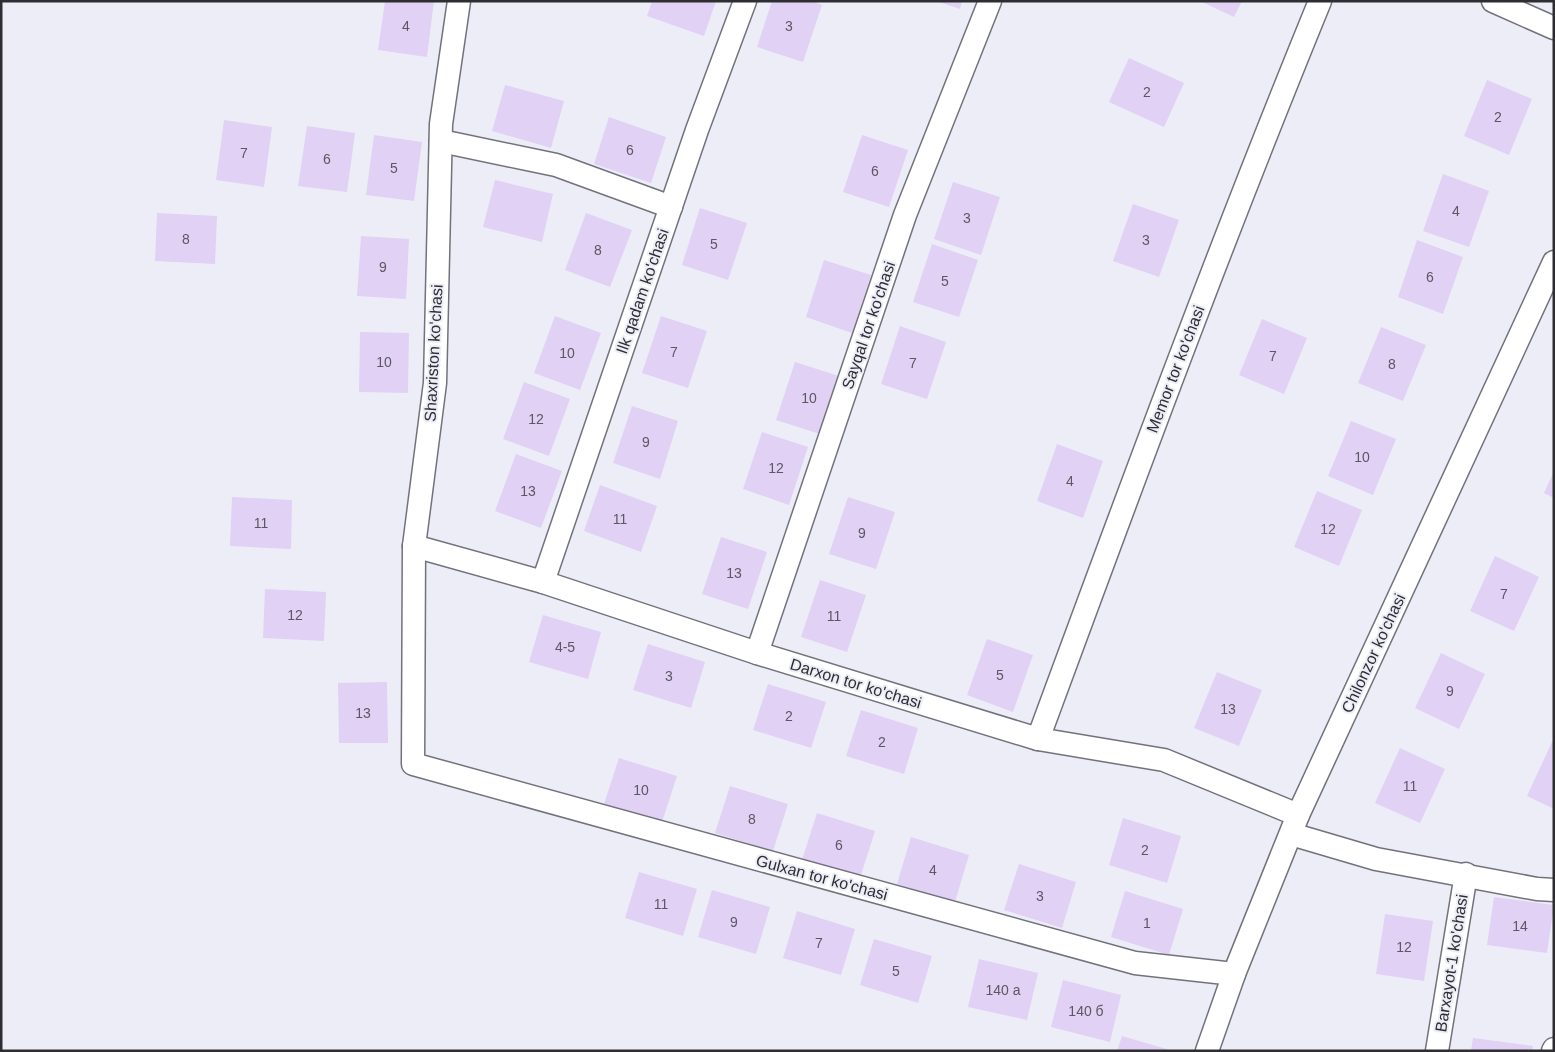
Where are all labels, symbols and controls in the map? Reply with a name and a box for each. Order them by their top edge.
house number: 4 [402,18,410,34]
house number: 3 [785,18,793,34]
house number: 2 [1143,84,1151,100]
house number: 2 [1494,109,1502,125]
house number: 6 [626,142,634,158]
house number: 7 [240,145,248,161]
house number: 6 [323,151,331,167]
house number: 5 [390,160,398,176]
house number: 6 [871,163,879,179]
house number: 4 [1452,203,1460,219]
house number: 3 [963,210,971,226]
street label: Ilk qadam ko'chasi [613,226,672,356]
house number: 8 [182,231,190,247]
house number: 3 [1142,232,1150,248]
house number: 5 [710,236,718,252]
house number: 8 [594,242,602,258]
house number: 9 [379,259,387,275]
street label: Sayqal tor ko'chasi [839,259,898,391]
house number: 6 [1426,269,1434,285]
house number: 5 [941,273,949,289]
street label: Shaxriston ko'chasi [421,284,446,422]
street label: Memor tor ko'chasi [1143,303,1208,435]
house number: 7 [670,344,678,360]
house number: 10 [559,345,575,361]
house number: 7 [1269,348,1277,364]
house number: 10 [376,354,392,370]
house number: 7 [909,355,917,371]
house number: 8 [1388,356,1396,372]
house number: 10 [801,390,817,406]
house number: 12 [528,411,544,427]
house number: 9 [642,434,650,450]
house number: 10 [1354,449,1370,465]
house number: 12 [768,460,784,476]
house number: 4 [1066,473,1074,489]
house number: 13 [520,483,536,499]
house number: 11 [613,511,627,527]
house number: 11 [254,515,268,531]
house number: 12 [1320,521,1336,537]
house number: 9 [858,525,866,541]
house number: 13 [726,565,742,581]
house number: 7 [1500,586,1508,602]
street label: Chilonzor ko'chasi [1338,591,1408,715]
house number: 12 [287,607,303,623]
house number: 11 [827,608,841,624]
house number: 4-5 [555,639,575,655]
street label: Darxon tor ko'chasi [788,655,924,712]
house number: 5 [996,667,1004,683]
house number: 3 [665,668,673,684]
house number: 9 [1446,683,1454,699]
house number: 13 [1220,701,1236,717]
house number: 13 [355,705,371,721]
house number: 2 [785,708,793,724]
house number: 2 [878,734,886,750]
house number: 11 [1403,778,1417,794]
house number: 10 [633,782,649,798]
house number: 8 [748,811,756,827]
house number: 6 [835,837,843,853]
house number: 2 [1141,842,1149,858]
street label: Gulxan tor ko'chasi [754,852,890,903]
house number: 4 [929,862,937,878]
house number: 3 [1036,888,1044,904]
street label: Barxayot-1 ko'chasi [1432,893,1471,1033]
house number: 11 [654,896,668,912]
house number: 9 [730,914,738,930]
house number: 1 [1143,915,1151,931]
house number: 14 [1512,918,1528,934]
house number: 7 [815,935,823,951]
house number: 12 [1396,939,1412,955]
house number: 5 [892,963,900,979]
house number: 140 а [985,982,1021,998]
house number: 140 б [1068,1003,1104,1019]

